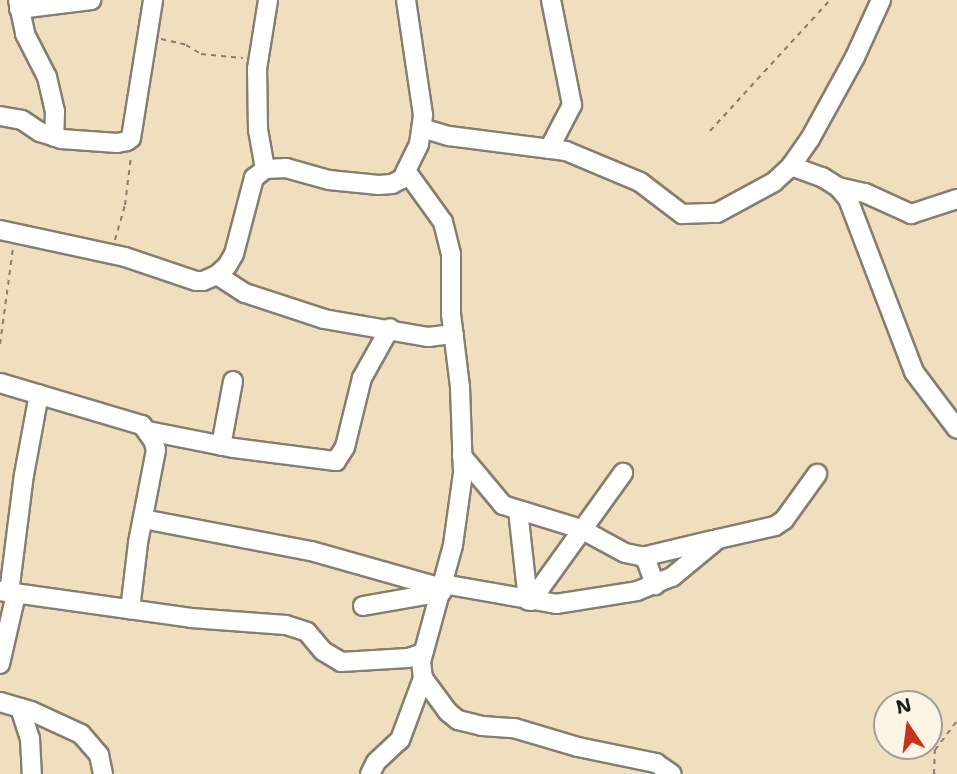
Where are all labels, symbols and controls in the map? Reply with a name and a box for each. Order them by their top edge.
north arrow [873,690,943,760]
text: N [893,692,914,720]

